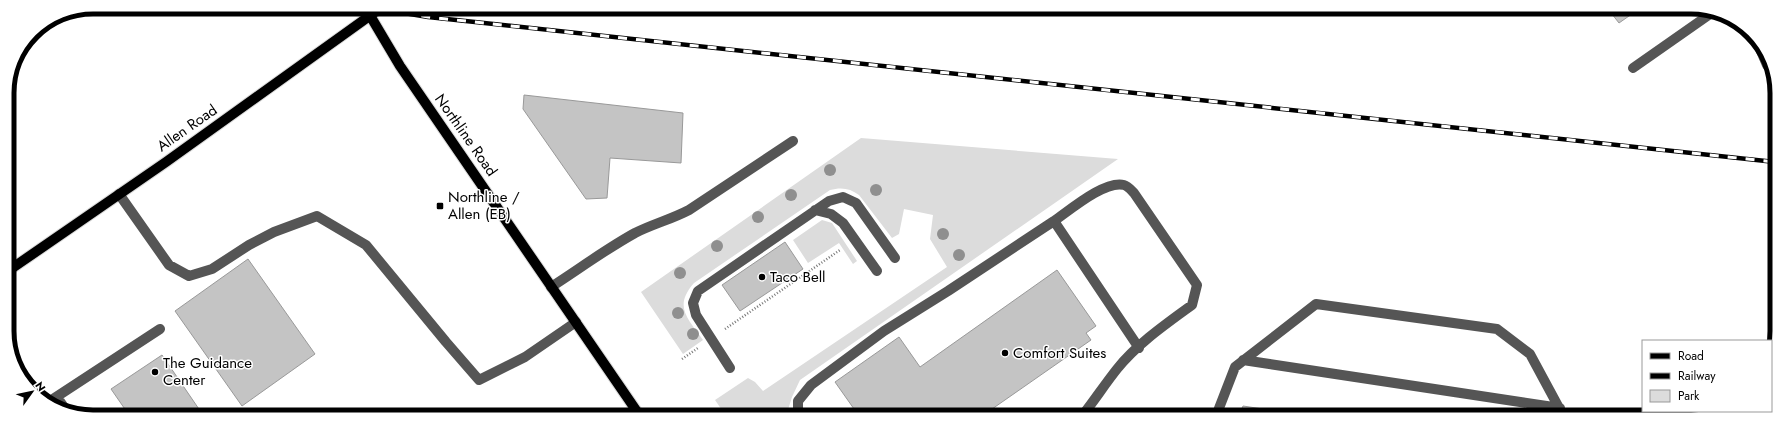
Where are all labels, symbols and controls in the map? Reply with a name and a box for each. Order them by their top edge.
street label: Northline Road [429,89,503,181]
street label: Allen Road [152,99,222,157]
place label: Northline / Allen (EB) [448,186,520,225]
marker: Northline / Allen (EB) [435,201,445,211]
place label: Taco Bell [770,266,826,288]
marker: Taco Bell [757,272,767,282]
legend [1642,340,1772,412]
place label: Comfort Suites [1013,342,1106,364]
text: Road [1678,347,1704,365]
marker: Comfort Suites [1000,348,1010,358]
place label: The Guidance Center [163,352,252,391]
marker: The Guidance Center [150,367,160,377]
text: Railway [1678,367,1716,385]
north arrow [12,372,52,412]
text: N [31,379,49,395]
text: Park [1678,387,1700,405]

